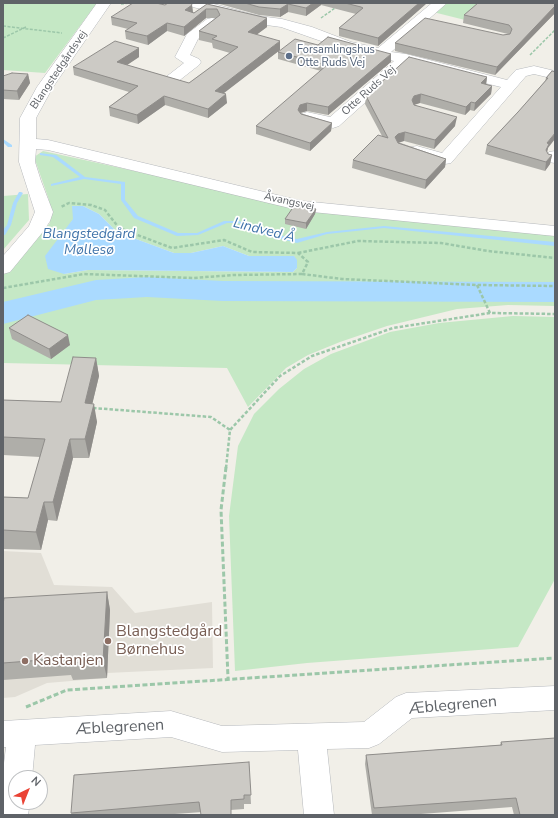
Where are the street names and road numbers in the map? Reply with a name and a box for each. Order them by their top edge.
street label: Blangstedgårdsvej [28,28,90,112]
street label: Otte Ruds Vej [339,63,399,119]
street label: Åvangsvej [263,190,315,214]
street label: Æblegrenen [408,693,498,719]
street label: Æblegrenen [75,716,165,740]

